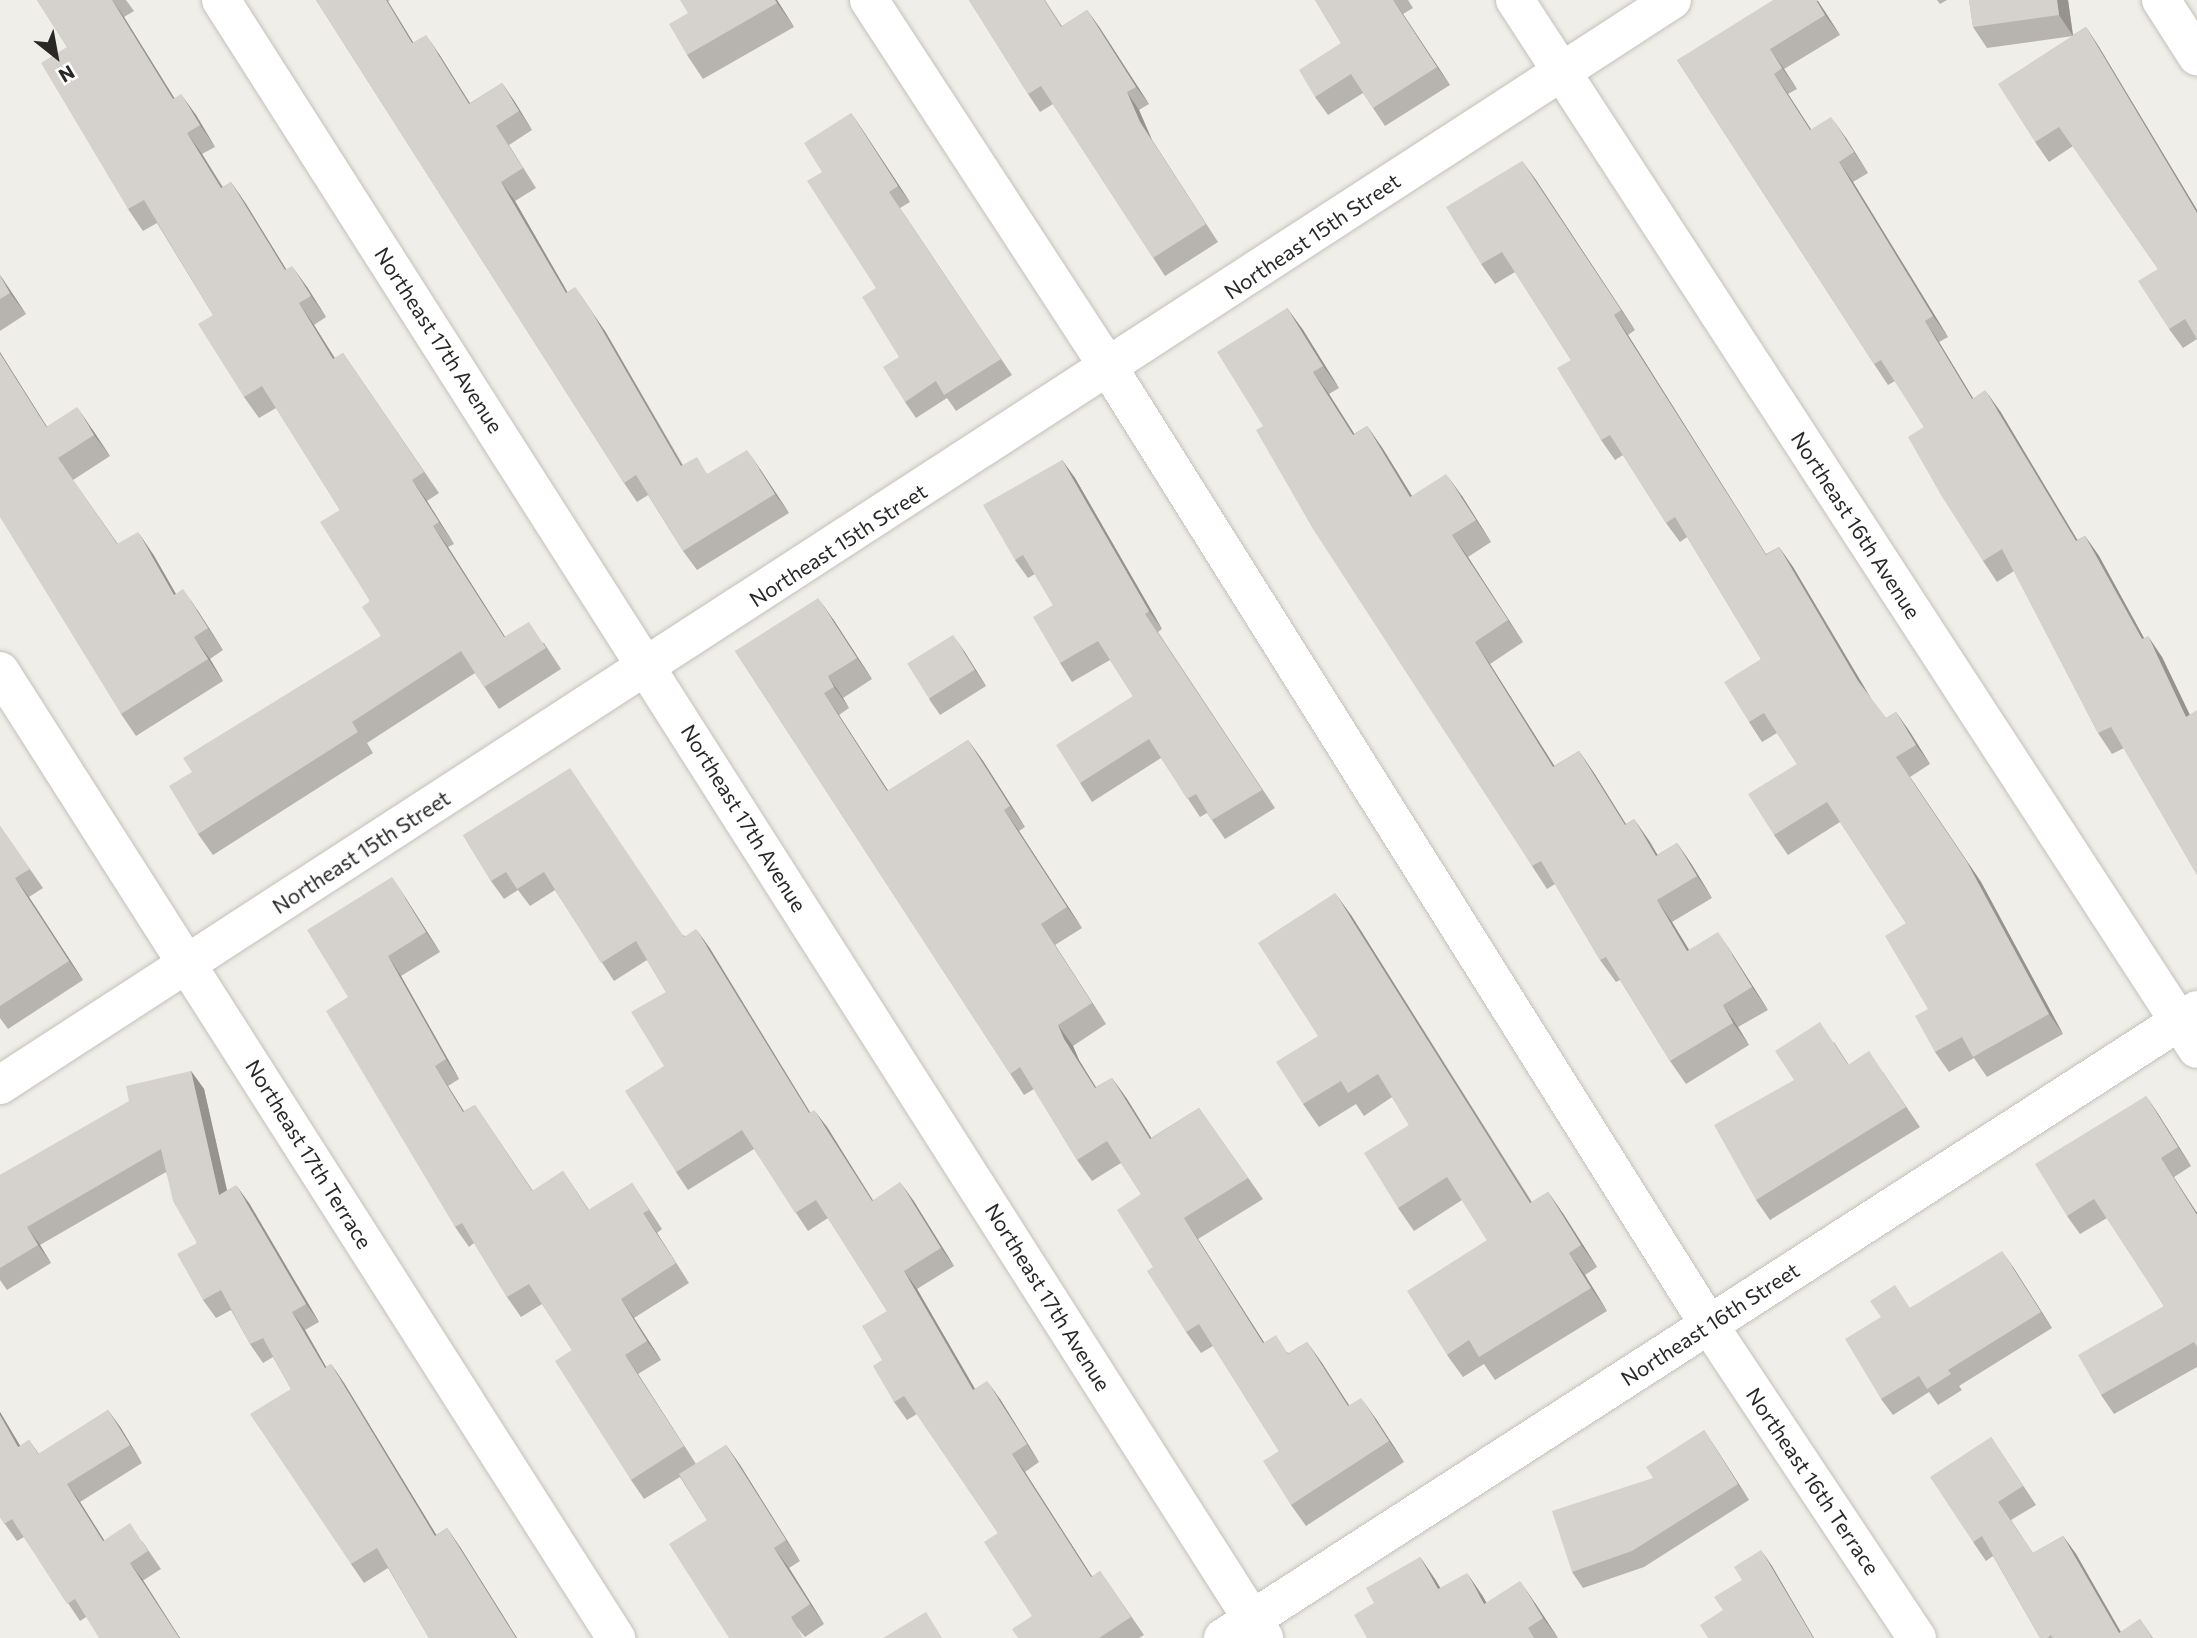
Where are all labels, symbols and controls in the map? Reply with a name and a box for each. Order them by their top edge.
north arrow [21,21,91,91]
text: N [55,61,79,88]
street label: Northeast 15th Street [1219,168,1405,304]
street label: Northeast 17th Avenue [370,242,508,438]
street label: Northeast 16th Avenue [1786,427,1926,623]
street label: Northeast 15th Street [744,478,932,612]
street label: Northeast 17th Avenue [676,720,812,916]
street label: Northeast 15th Street [267,785,455,919]
street label: Northeast 17th Terrace [240,1055,378,1253]
street label: Northeast 17th Avenue [980,1199,1116,1395]
street label: Northeast 16th Street [1616,1257,1804,1391]
street label: Northeast 16th Terrace [1741,1383,1885,1579]

